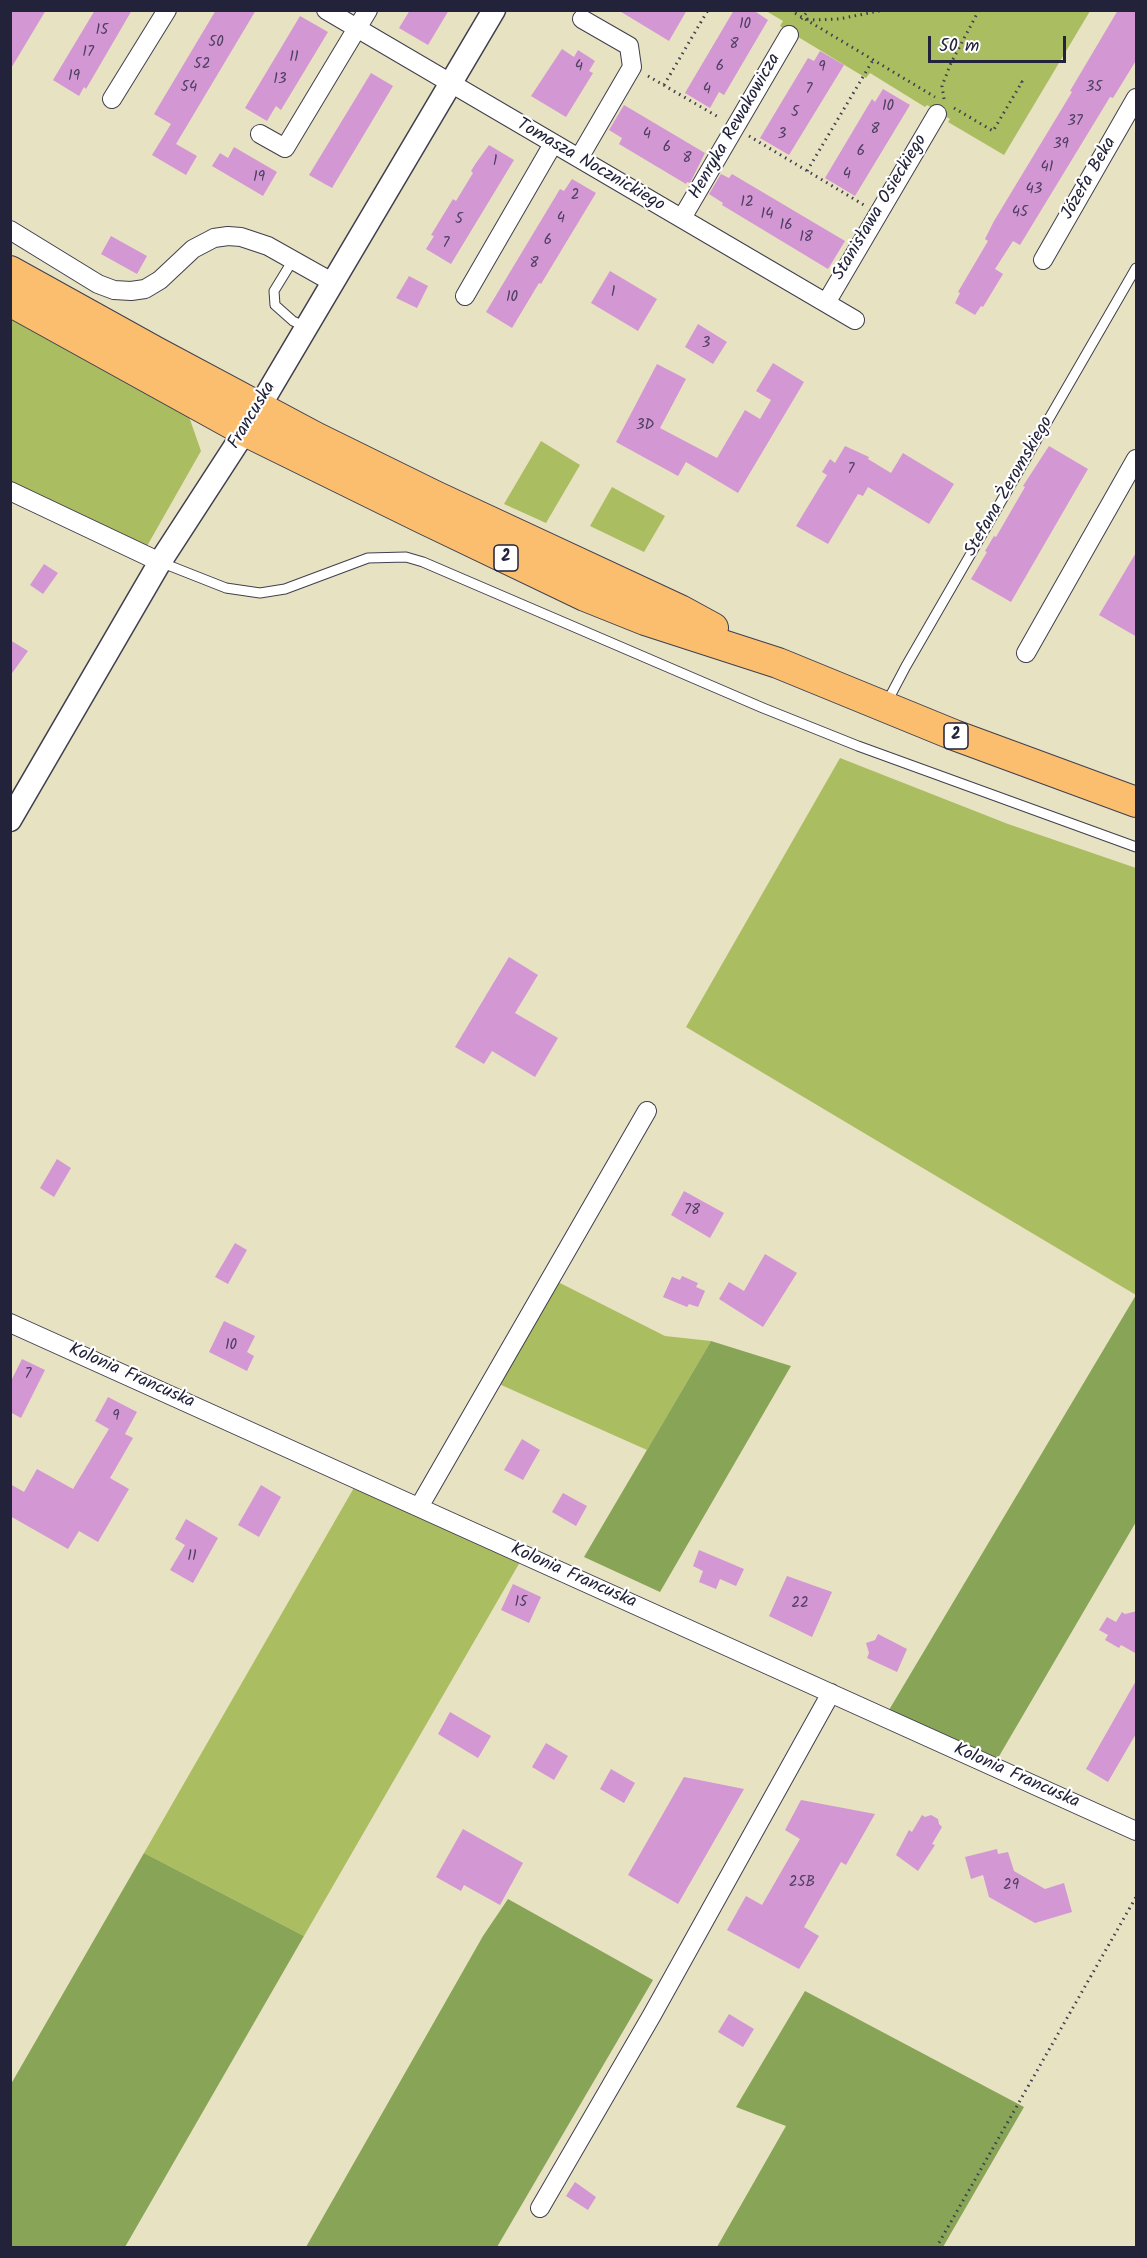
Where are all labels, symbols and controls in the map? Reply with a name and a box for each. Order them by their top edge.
house number: 10 [739,16,751,34]
house number: 15 [96,22,108,40]
scale bar [931,24,1069,62]
text: 50 m [939,32,979,61]
house number: 50 [208,34,224,52]
house number: 8 [729,36,739,54]
house number: 17 [82,44,94,62]
house number: 11 [289,49,299,67]
street label: Henryka Rewakowicza [685,50,787,204]
house number: 52 [194,56,210,74]
house number: 4 [575,58,583,76]
house number: 6 [716,58,724,76]
house number: 9 [818,59,826,77]
house number: 19 [68,68,80,86]
house number: 13 [273,71,287,89]
house number: 54 [181,79,197,97]
house number: 35 [1086,79,1102,97]
house number: 4 [703,81,711,99]
house number: 7 [806,81,812,99]
house number: 10 [882,98,894,116]
house number: 5 [791,104,799,122]
house number: 37 [1067,113,1083,131]
street label: Tomasza Nocznickiego [512,115,668,217]
house number: 8 [870,121,880,139]
house number: 4 [643,126,651,144]
house number: 3 [778,126,786,144]
street label: Stanisława Osieckiego [829,131,933,285]
street label: Józefa Beka [1058,134,1122,224]
house number: 39 [1053,136,1069,154]
house number: 6 [663,139,671,157]
house number: 6 [857,143,865,161]
house number: 8 [682,150,692,168]
house number: 1 [493,153,497,171]
house number: 41 [1041,159,1053,177]
house number: 4 [843,166,851,184]
house number: 19 [253,169,265,187]
house number: 43 [1026,181,1042,199]
house number: 2 [571,187,579,205]
house number: 12 [740,194,754,212]
house number: 45 [1012,204,1028,222]
house number: 14 [761,206,773,224]
house number: 4 [557,210,565,228]
house number: 5 [455,211,463,229]
house number: 16 [779,217,793,235]
house number: 18 [799,229,813,247]
house number: 6 [544,232,552,250]
house number: 7 [443,235,449,253]
house number: 8 [529,255,539,273]
house number: 1 [611,284,615,302]
house number: 10 [506,289,518,307]
house number: 3 [702,335,710,353]
street label: Francuska [225,378,281,454]
street label: Stefana Żeromskiego [961,413,1059,561]
house number: 3D [636,417,654,435]
house number: 7 [848,461,854,479]
road number: 2 [494,545,518,571]
road number: 2 [944,723,968,749]
house number: 78 [684,1202,700,1220]
house number: 10 [225,1337,237,1355]
street label: Kolonia Francuska [65,1340,197,1414]
house number: 7 [25,1366,31,1384]
house number: 9 [112,1408,120,1426]
street label: Kolonia Francuska [507,1540,639,1614]
house number: 11 [187,1548,197,1566]
house number: 15 [515,1594,527,1612]
house number: 22 [791,1595,809,1613]
street label: Kolonia Francuska [950,1740,1082,1814]
house number: 25B [789,1874,815,1892]
house number: 29 [1003,1877,1019,1895]

